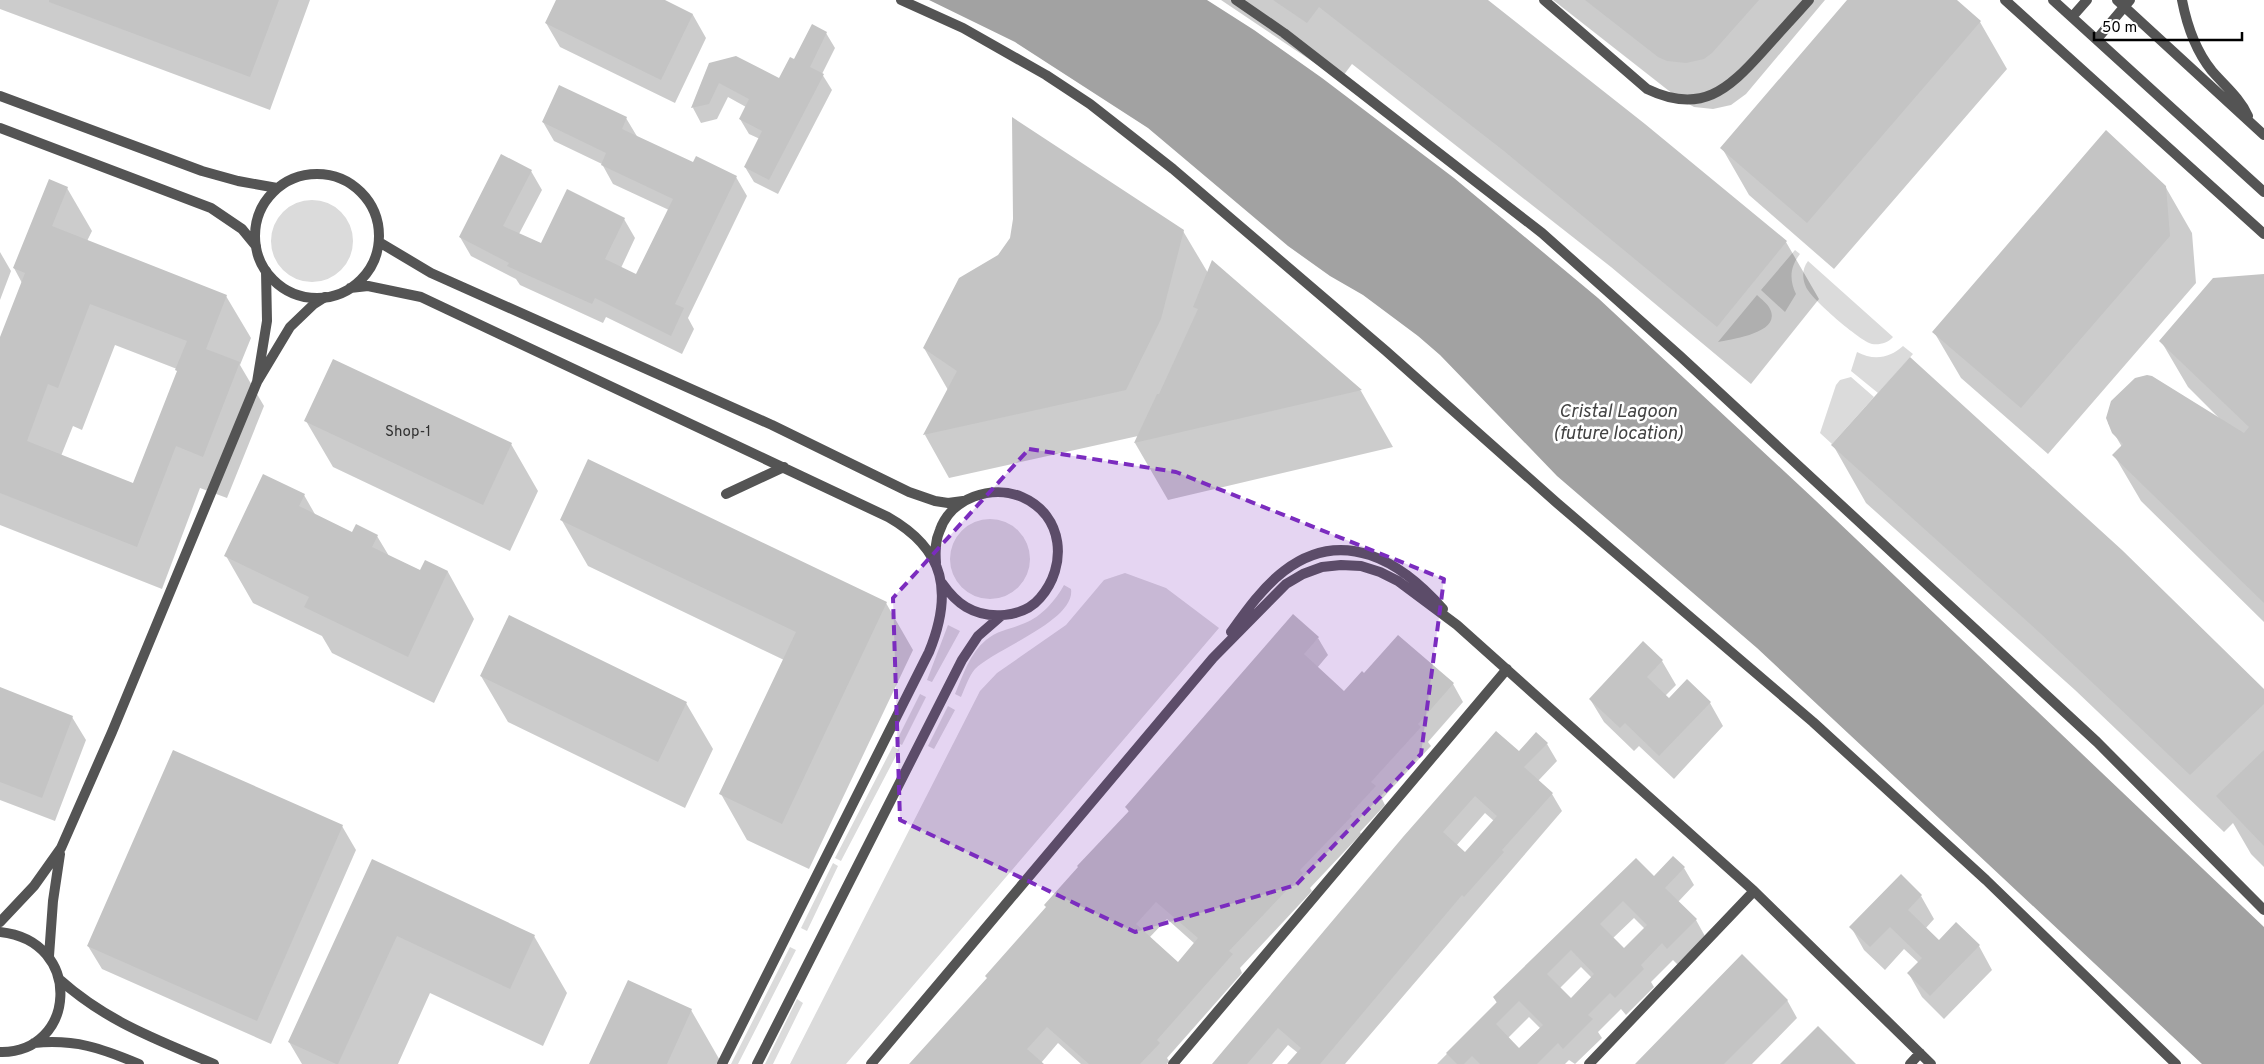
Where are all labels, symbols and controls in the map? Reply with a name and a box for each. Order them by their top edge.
scale bar [2094,10,2242,42]
text: 50 m [2102,19,2137,38]
water label: Cristal Lagoon (future location) [1553,400,1684,446]
house number: Shop-1 [385,423,431,442]

